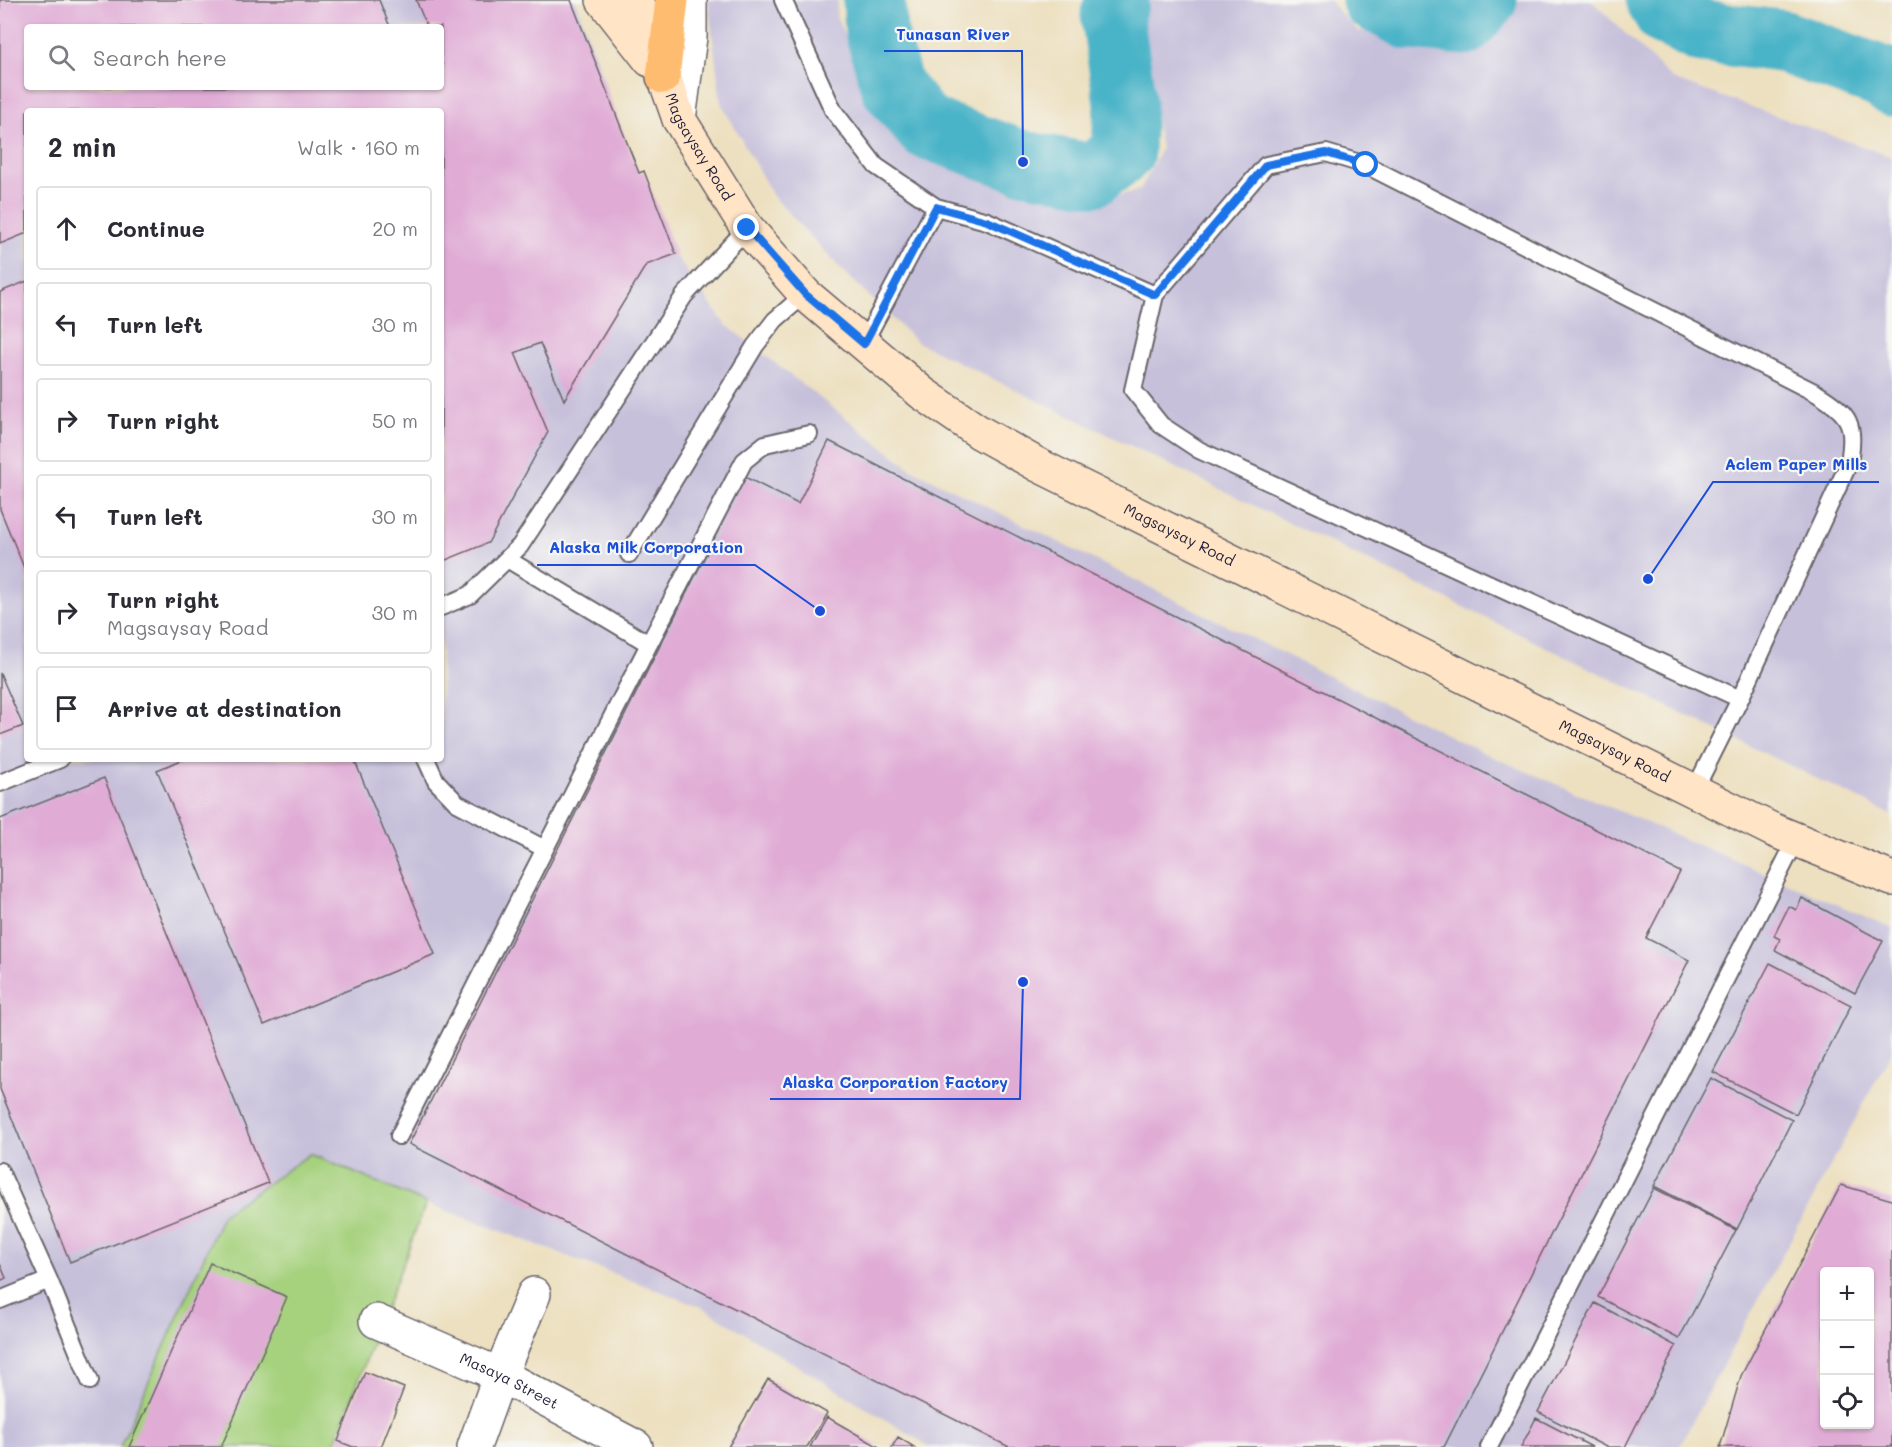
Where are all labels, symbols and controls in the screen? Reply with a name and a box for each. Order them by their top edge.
callout: Tunasan River [884,17,1022,51]
text: Tunasan River [896,23,1010,44]
search box [24,24,444,90]
icon: search [45,41,78,74]
text: Search here [93,43,227,72]
street label: Magsaysay Road [662,90,738,204]
text: 2 min [48,130,116,164]
text: Walk · 160 m [297,134,420,160]
route start [1352,151,1378,177]
icon: ahead [50,212,83,245]
text: Continue [107,214,205,243]
route end [733,214,759,240]
text: 20 m [372,215,418,241]
icon: left [50,308,83,341]
text: Turn left [107,310,203,339]
text: 30 m [372,311,418,337]
icon: right [50,404,83,437]
text: Turn right [107,406,219,435]
text: 50 m [372,407,418,433]
callout: Aclem Paper Mills [1713,448,1879,482]
text: Aclem Paper Mills [1725,453,1867,474]
street label: Magsaysay Road [1121,498,1238,570]
icon: left [50,500,83,533]
text: Turn left [107,502,203,531]
text: 30 m [372,503,418,529]
callout: Alaska Milk Corporation [537,531,755,565]
text: Alaska Milk Corporation [549,536,743,557]
text: Turn right [107,585,219,614]
icon: right [50,596,83,629]
text: 30 m [372,599,418,625]
text: Magsaysay Road [107,614,268,640]
icon: arrive [50,692,83,725]
text: Arrive at destination [107,694,342,723]
street label: Magsaysay Road [1556,714,1674,786]
callout: Alaska Corporation Factory [770,1065,1020,1099]
text: Alaska Corporation Factory [782,1071,1008,1092]
map controls [1820,1267,1874,1429]
button: + [1820,1267,1874,1321]
button: − [1820,1321,1874,1375]
street label: Masaya Street [457,1348,562,1413]
button: locate [1820,1375,1874,1429]

